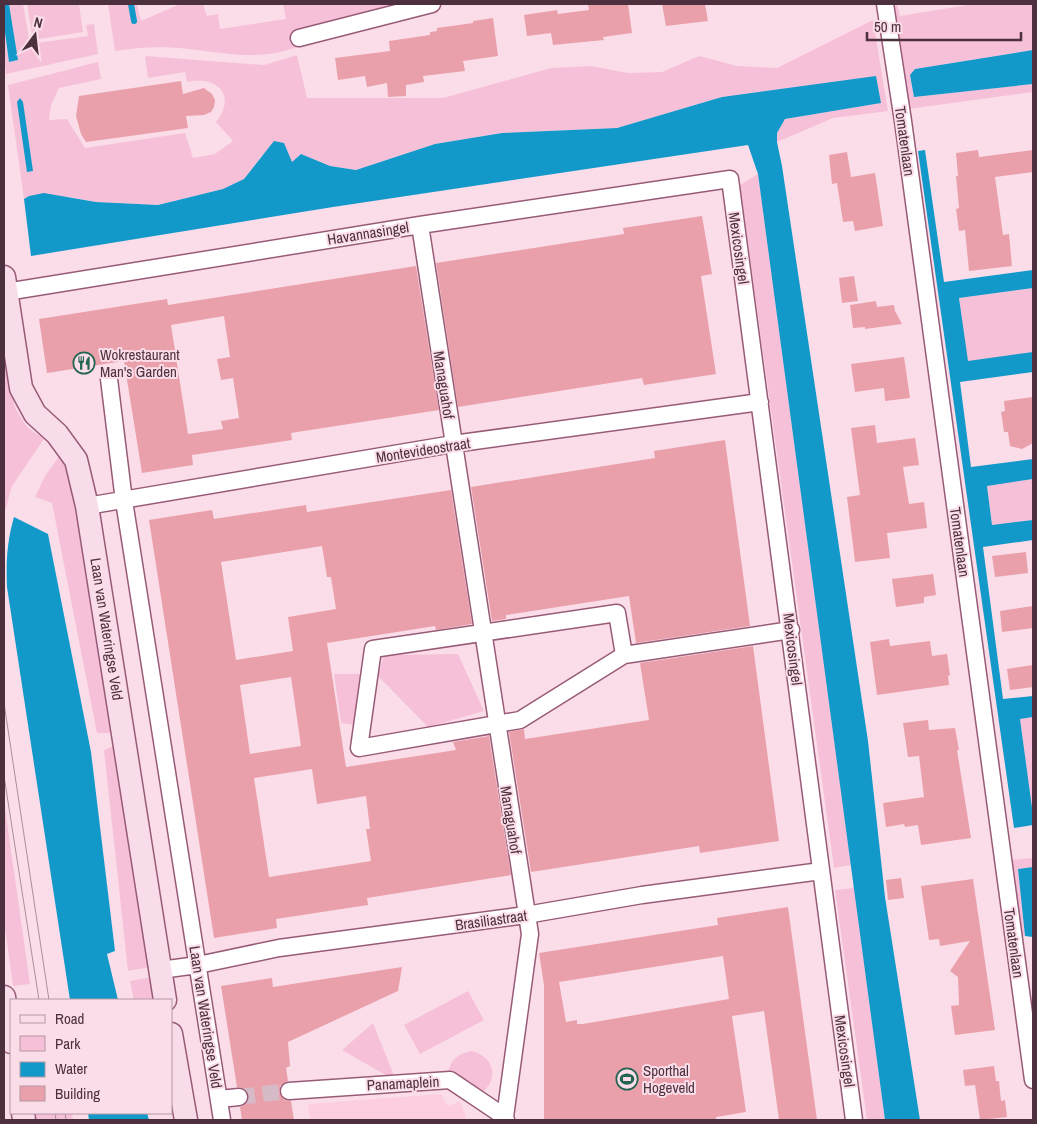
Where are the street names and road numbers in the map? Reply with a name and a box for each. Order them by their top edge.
street label: Tomatenlaan [890,105,920,177]
street label: Mexicosingel [724,211,754,285]
street label: Havannasingel [326,216,410,250]
street label: Managuahof [428,350,460,421]
street label: Montevideostraat [374,432,472,468]
street label: Tomatenlaan [945,506,975,578]
street label: Laan van Wateringse Veld [85,556,129,702]
street label: Mexicosingel [778,612,808,686]
street label: Managuahof [495,785,527,856]
street label: Brasiliastraat [454,904,529,935]
street label: Tomatenlaan [999,907,1029,979]
street label: Laan van Wateringse Veld [184,944,228,1090]
street label: Mexicosingel [830,1014,860,1088]
street label: Panamaplein [366,1071,440,1095]

